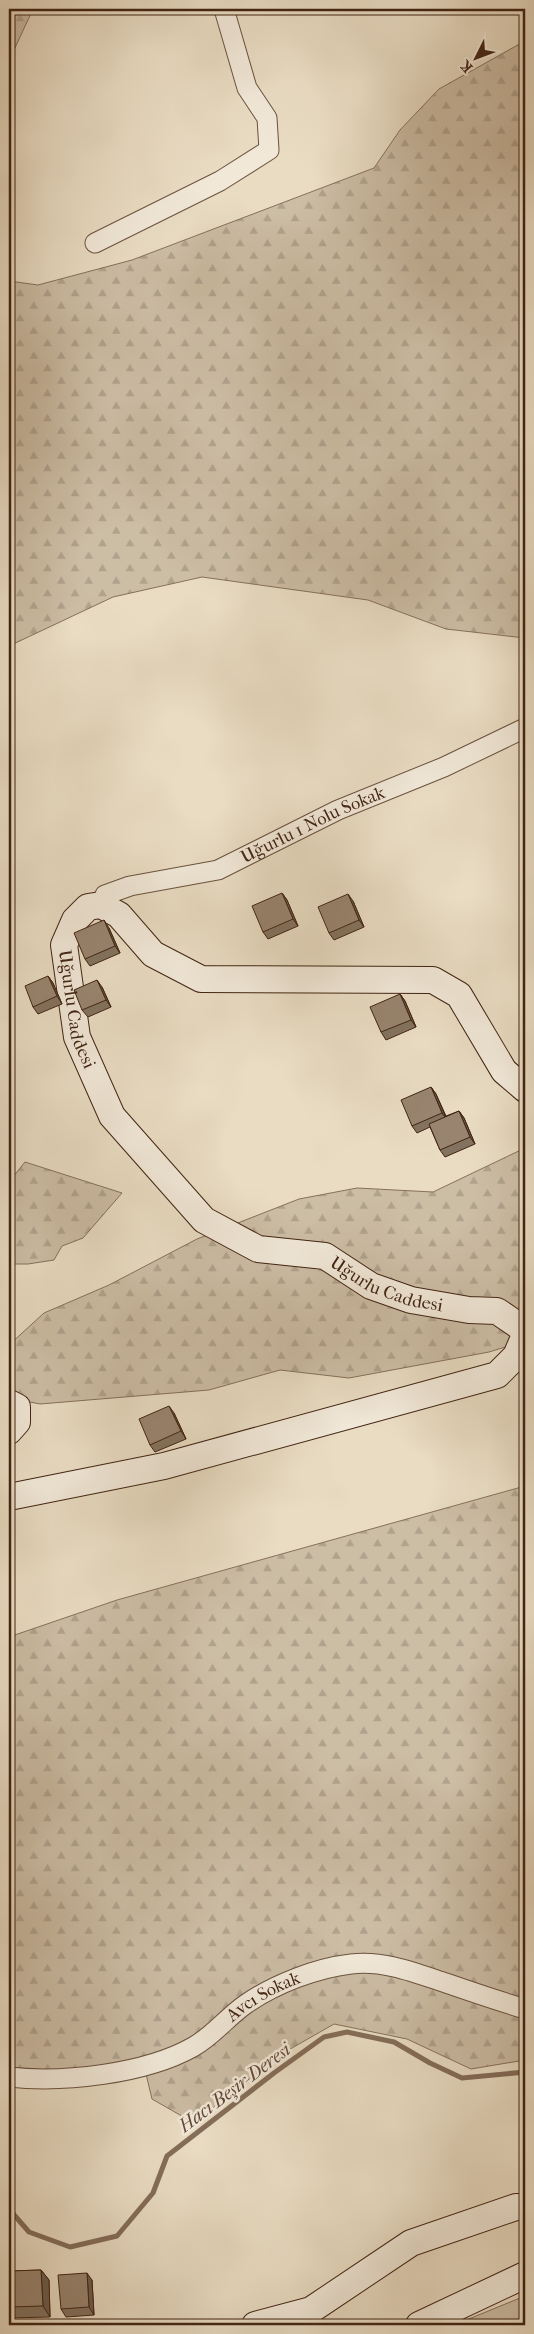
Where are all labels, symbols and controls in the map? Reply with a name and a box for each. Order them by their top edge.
north arrow [452,32,502,82]
text: K [456,56,476,76]
street label: Uğurlu 1 Nolu Sokak [237,782,389,868]
street label: Uğurlu Caddesi [54,949,100,1073]
street label: Uğurlu Caddesi [326,1252,445,1316]
street label: Avcı Sokak [221,1967,304,2027]
water label: Hacı Beşir Deresi [173,2038,296,2138]

